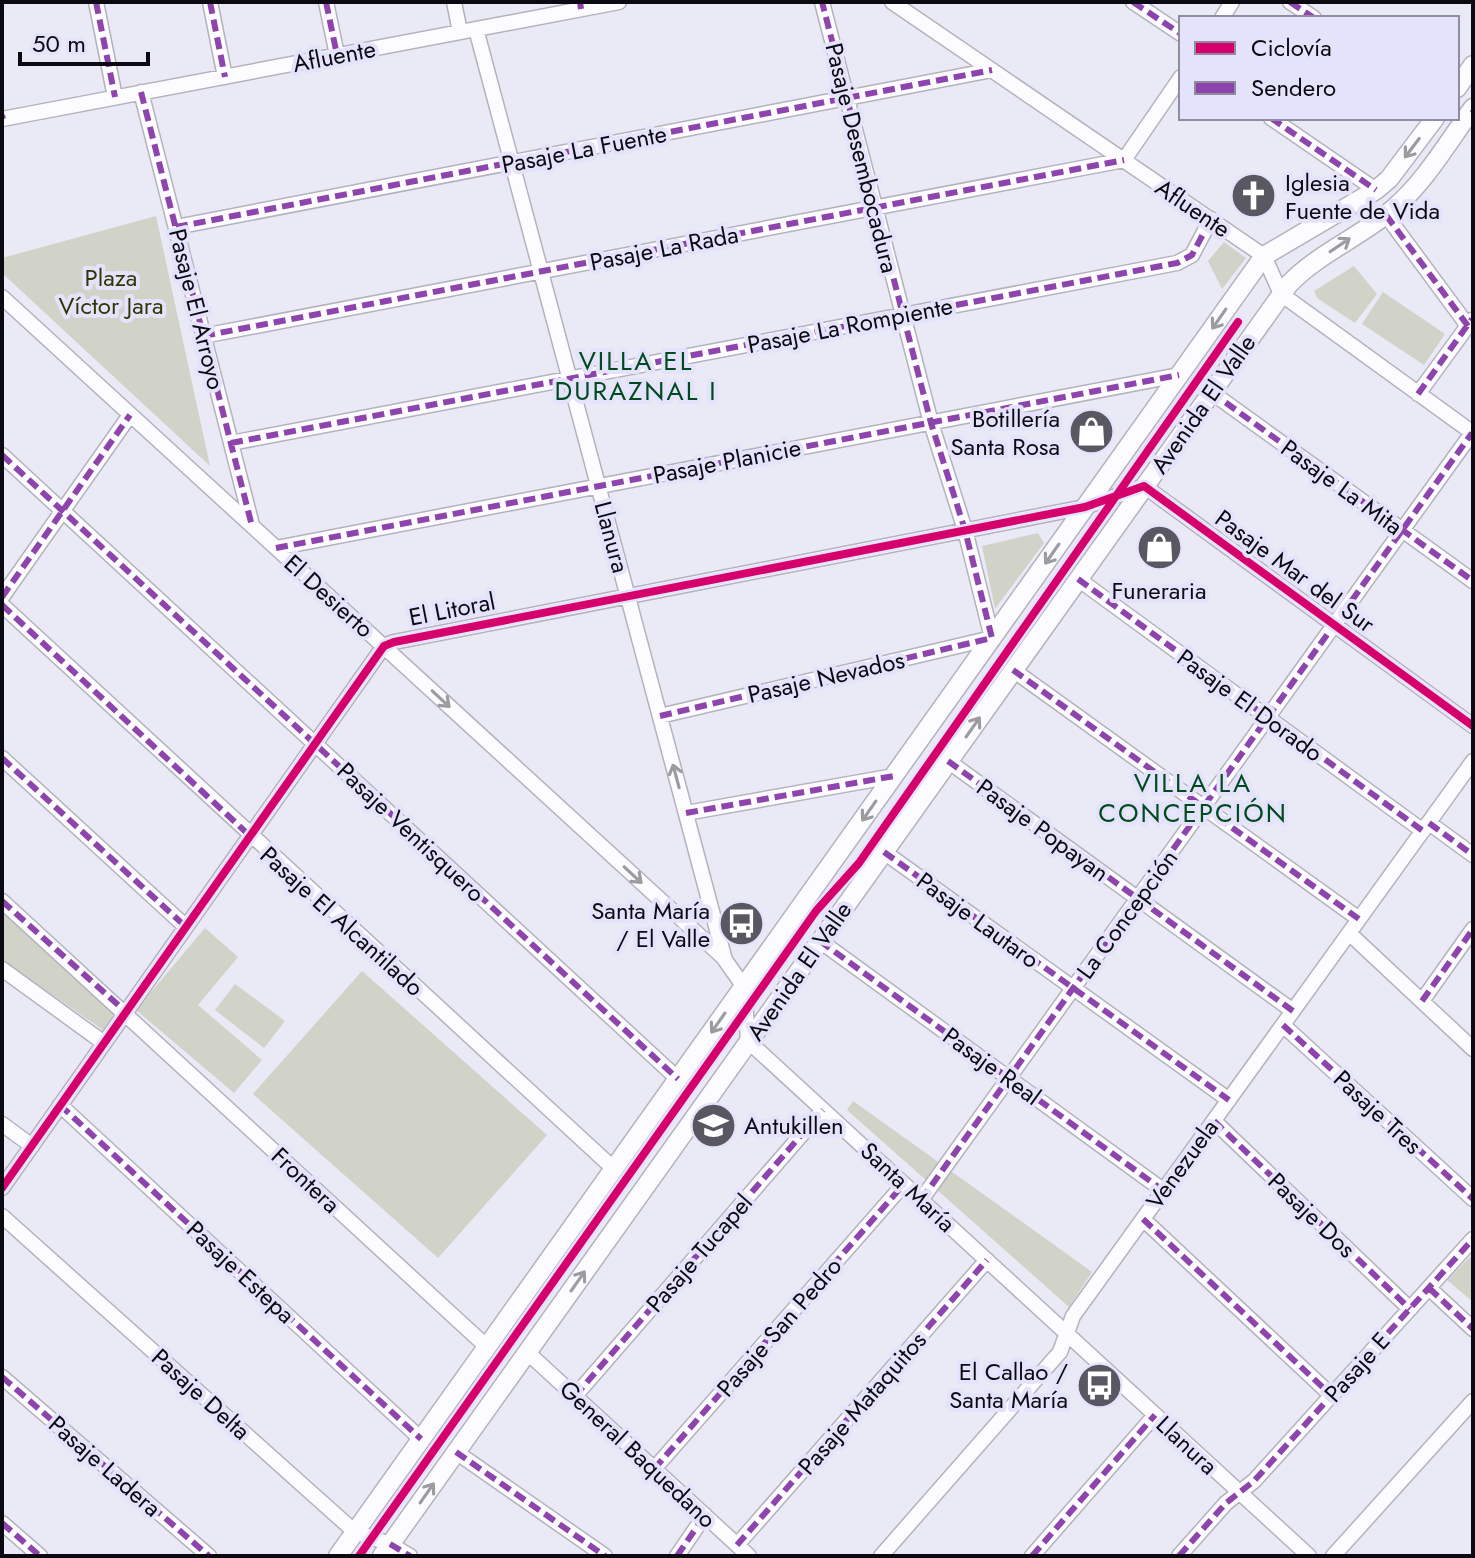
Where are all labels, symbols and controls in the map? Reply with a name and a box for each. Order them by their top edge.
scale bar [20,16,148,66]
legend [1179,16,1459,120]
text: 50 m [32,26,86,61]
text: Ciclovía [1251,30,1332,65]
street label: Afluente [289,31,379,81]
street label: Pasaje Desembocadura [816,39,908,277]
text: Sendero [1251,70,1336,105]
street label: Pasaje La Fuente [498,116,670,182]
one-way arrow [1404,137,1421,158]
place label: Iglesia Fuente de Vida [1285,165,1440,228]
street label: Afluente [1148,170,1238,246]
church icon: Iglesia Fuente de Vida [1230,172,1278,220]
street label: Pasaje La Rada [587,216,741,280]
street label: Pasaje El Arroyo [160,225,234,393]
one-way arrow [1329,237,1351,253]
park label: Plaza Víctor Jara [59,260,163,323]
street label: Pasaje La Rompiente [744,288,956,362]
one-way arrow [1211,308,1227,330]
street label: Avenida El Valle [1142,327,1264,481]
district label: VILLA EL DURAZNAL I [554,342,718,410]
place label: Botillería Santa Rosa [950,401,1060,464]
shop icon: Botillería Santa Rosa [1067,408,1115,456]
street label: Pasaje Planicie [650,430,804,492]
street label: Pasaje La Mita [1274,431,1410,543]
street label: Llanura [586,497,638,577]
street label: Pasaje Mar del Sur [1208,501,1383,641]
shop icon: Funeraria [1135,524,1183,572]
one-way arrow [1044,543,1061,564]
street label: El Desierto [276,546,382,646]
place label: Funeraria [1112,573,1206,608]
street label: El Litoral [406,584,498,634]
street label: Pasaje El Dorado [1170,640,1330,770]
street label: Pasaje Nevados [744,642,908,712]
one-way arrow [431,690,451,708]
one-way arrow [964,716,981,738]
street label: Pasaje Ventisquero [329,754,493,910]
one-way arrow [667,764,682,789]
district label: VILLA LA CONCEPCIÓN [1098,764,1288,832]
street label: Pasaje Popayan [970,770,1116,890]
one-way arrow [860,800,877,822]
street label: Pasaje El Alcantilado [252,838,432,1004]
street label: La Concepción [1068,842,1186,986]
street label: Pasaje Lautaro [909,864,1047,976]
one-way arrow [623,865,643,884]
place label: Santa María / El Valle [591,893,710,956]
street label: Avenida El Valle [738,894,860,1048]
bus stop icon: Santa María / El Valle [717,900,765,948]
one-way arrow [710,1012,727,1033]
street label: Pasaje Real [936,1018,1048,1114]
street label: Pasaje Tres [1326,1062,1430,1162]
school or university icon: Antukillen [689,1101,737,1149]
place label: Antukillen [744,1108,844,1143]
street label: Venezuela [1137,1112,1227,1216]
street label: Santa María [853,1134,963,1240]
street label: Frontera [264,1139,348,1221]
street label: Pasaje Dos [1260,1164,1364,1266]
street label: Pasaje Tucapel [638,1186,760,1320]
street label: Pasaje Estepa [179,1212,303,1332]
street label: Pasaje San Pedro [708,1250,850,1404]
one-way arrow [570,1270,586,1292]
street label: Pasaje Mataquitos [790,1324,934,1482]
street label: Pasaje E [1316,1324,1398,1410]
street label: Pasaje Delta [144,1340,258,1448]
place label: El Callao / Santa María [949,1354,1068,1417]
bus stop icon: El Callao / Santa María [1075,1361,1123,1409]
street label: General Baquedano [552,1372,724,1536]
street label: Pasaje Ladera [41,1407,169,1525]
street label: Llanura [1148,1407,1226,1483]
one-way arrow [419,1482,435,1504]

